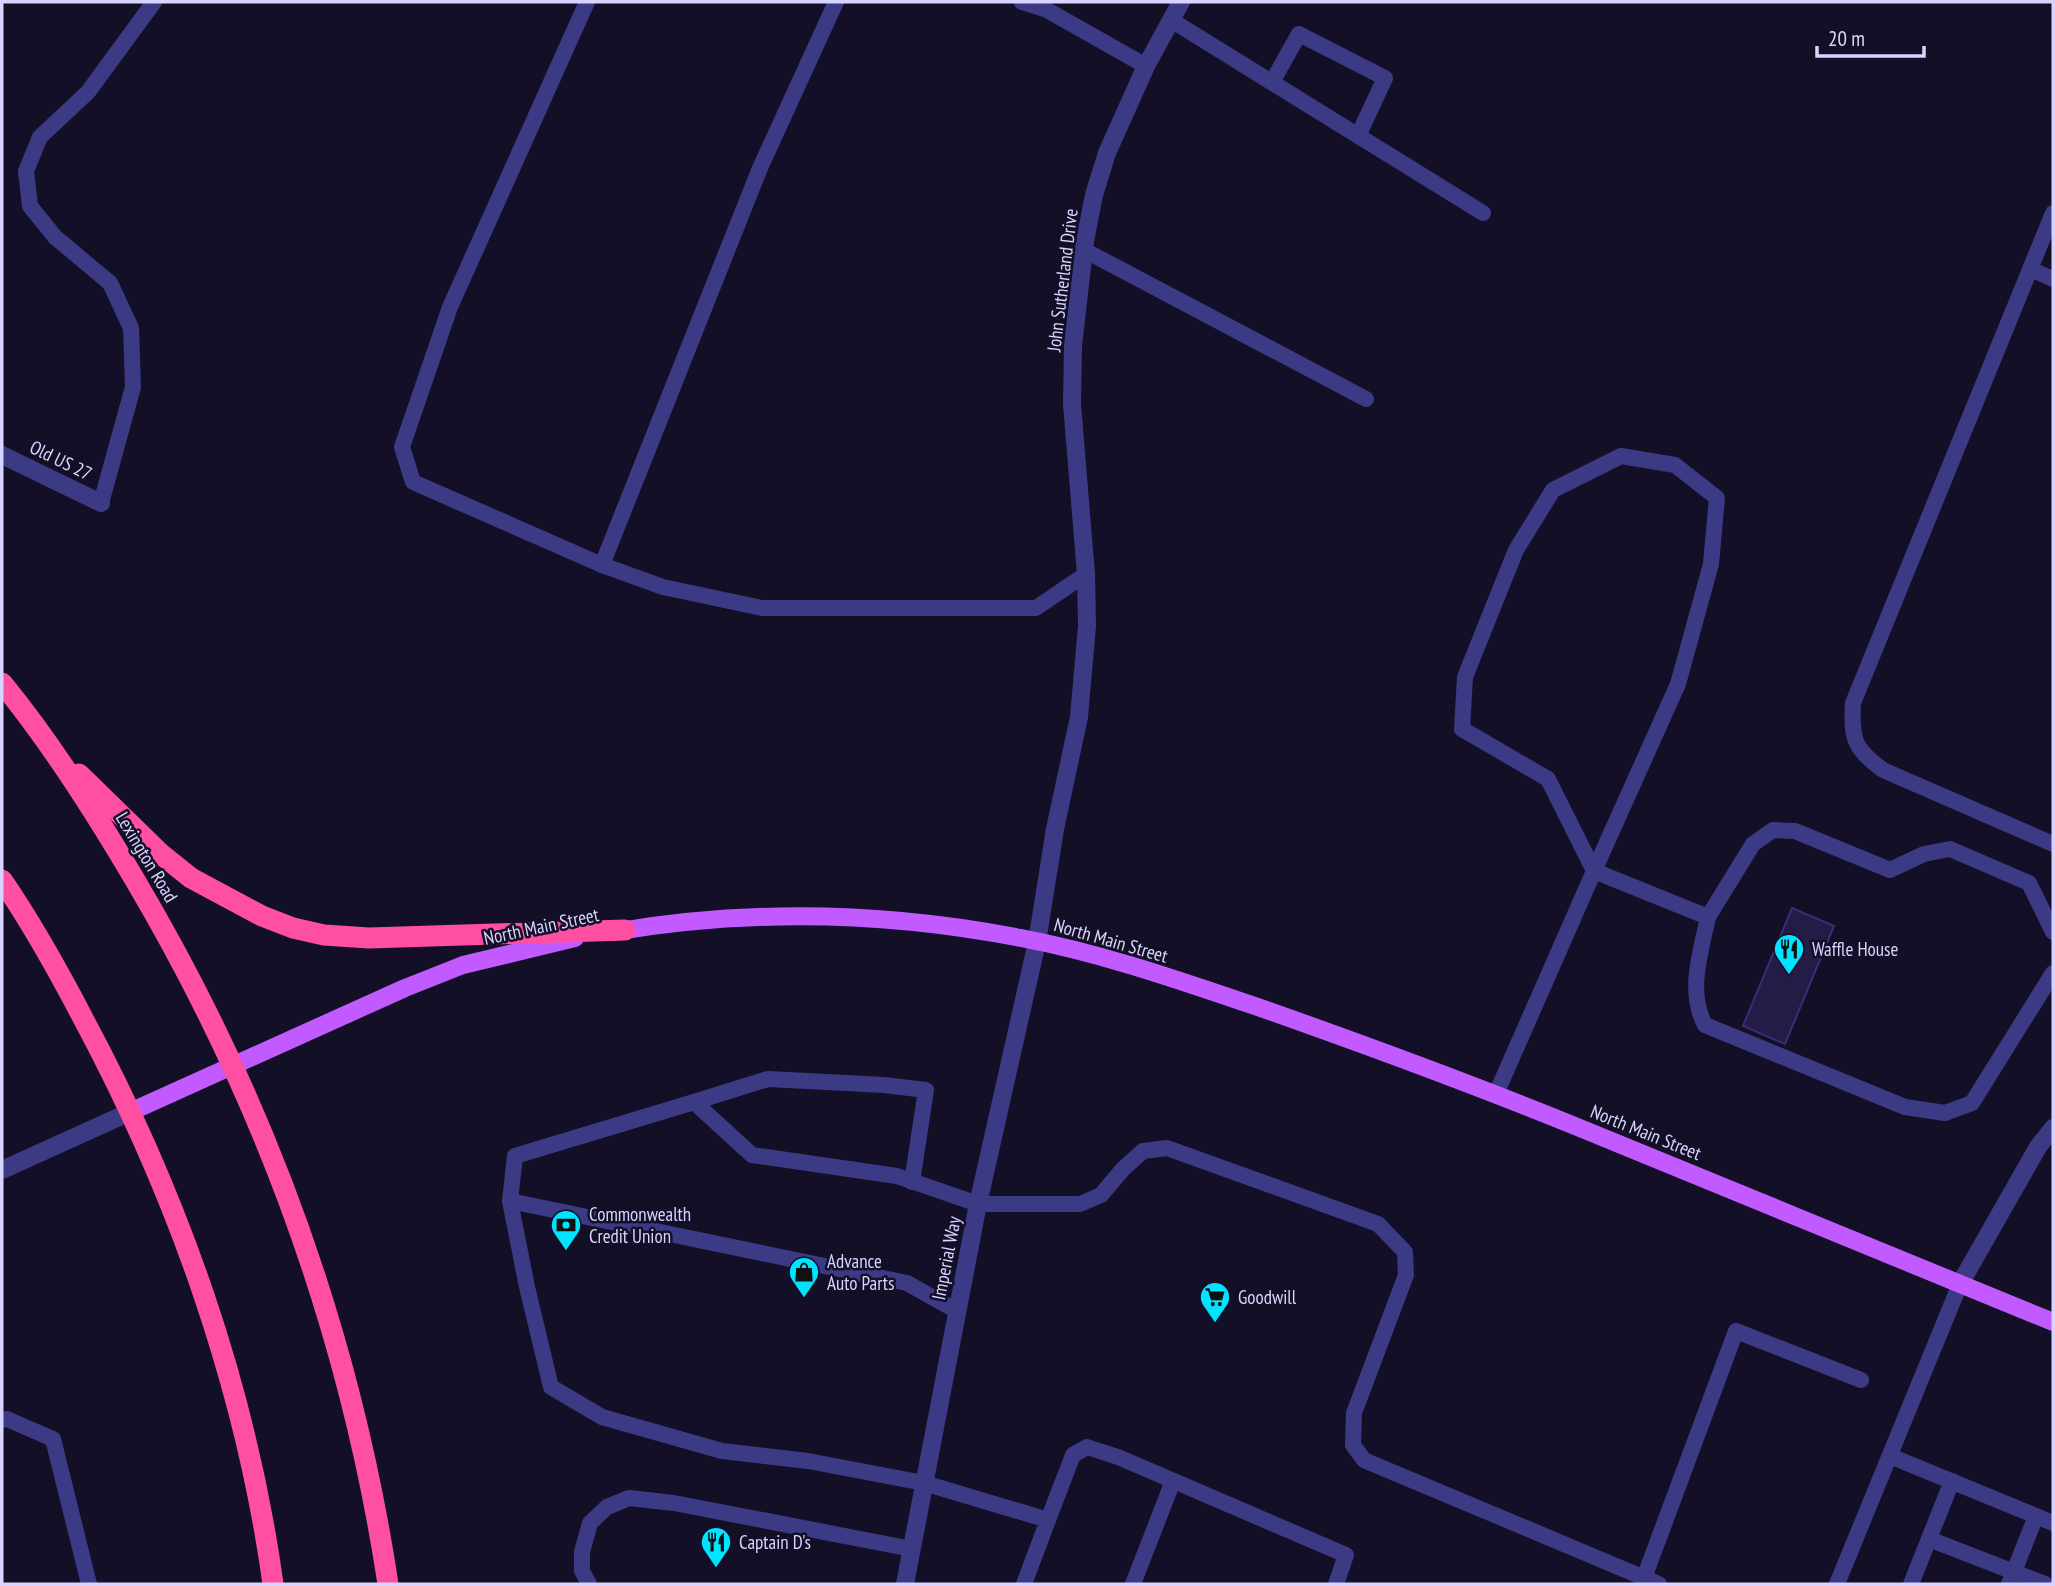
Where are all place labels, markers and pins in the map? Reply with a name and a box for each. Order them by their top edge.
restaurant icon: Waffle House [1772,932,1806,976]
place label: Waffle House [1812,937,1898,961]
place label: Commonwealth Credit Union [589,1202,691,1248]
bank icon: Commonwealth Credit Union [549,1208,583,1252]
place label: Advance Auto Parts [827,1249,895,1295]
shop icon: Advance Auto Parts [787,1255,821,1299]
supermarket icon: Goodwill [1198,1280,1232,1324]
place label: Goodwill [1238,1285,1297,1309]
restaurant icon: Captain D's [699,1525,733,1569]
place label: Captain D's [739,1530,811,1554]

